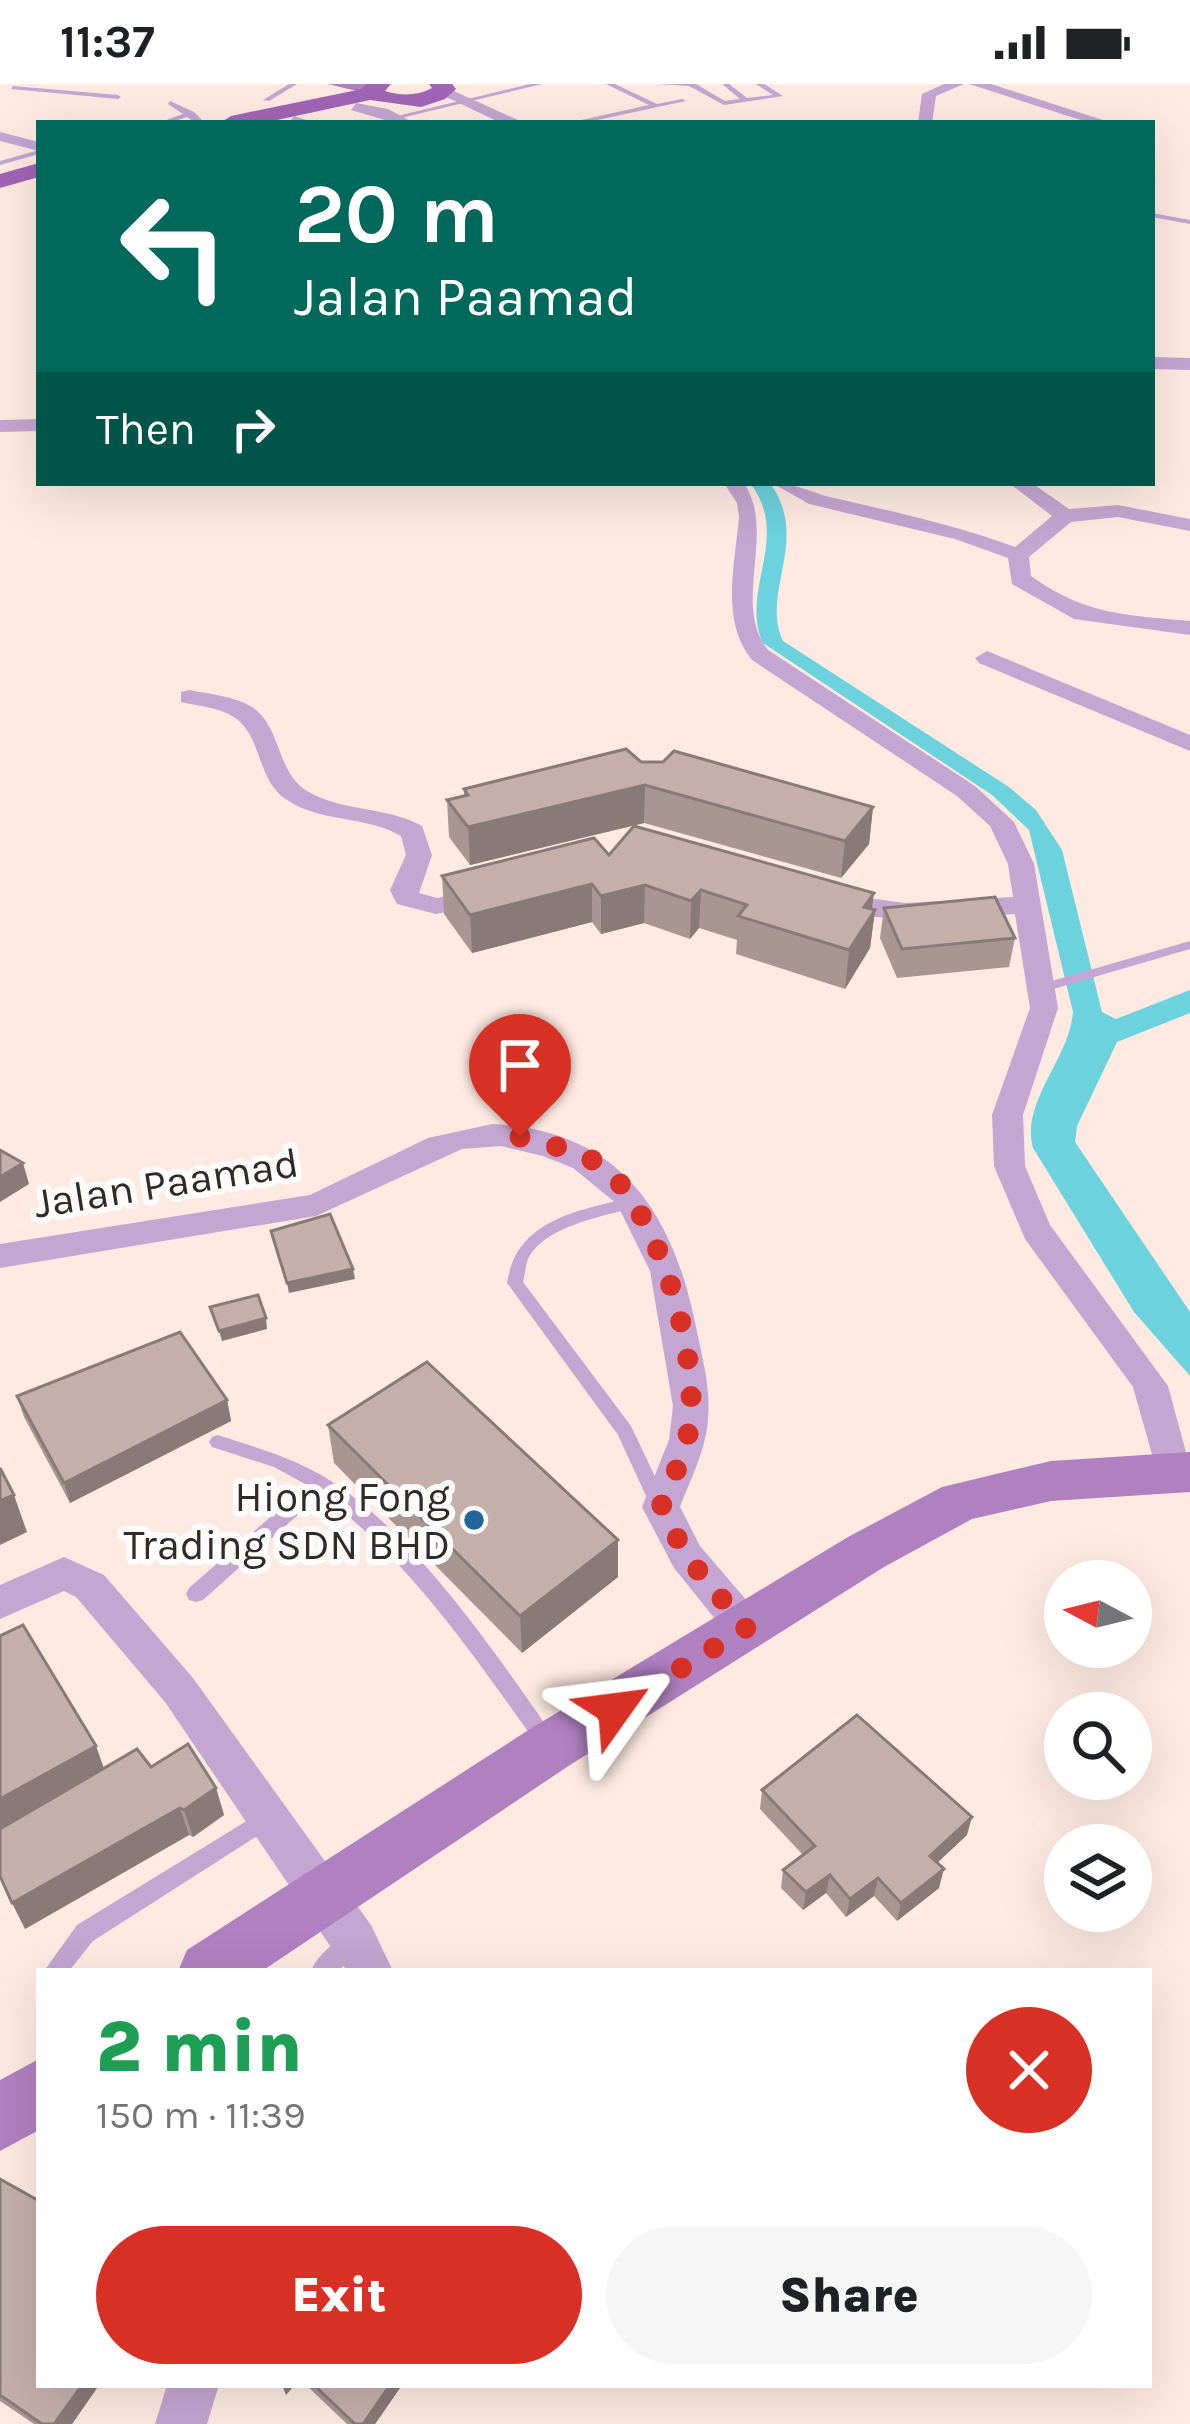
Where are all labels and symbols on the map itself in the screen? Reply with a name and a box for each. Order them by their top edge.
pin [469,1014,571,1137]
street label: Jalan Paamad [30,1137,302,1229]
place label: Hiong Fong Trading SDN BHD [124,1472,450,1570]
marker: Hiong Fong Trading SDN BHD [461,1507,487,1533]
north arrow [1044,1560,1152,1668]
position arrow [552,1646,678,1772]

